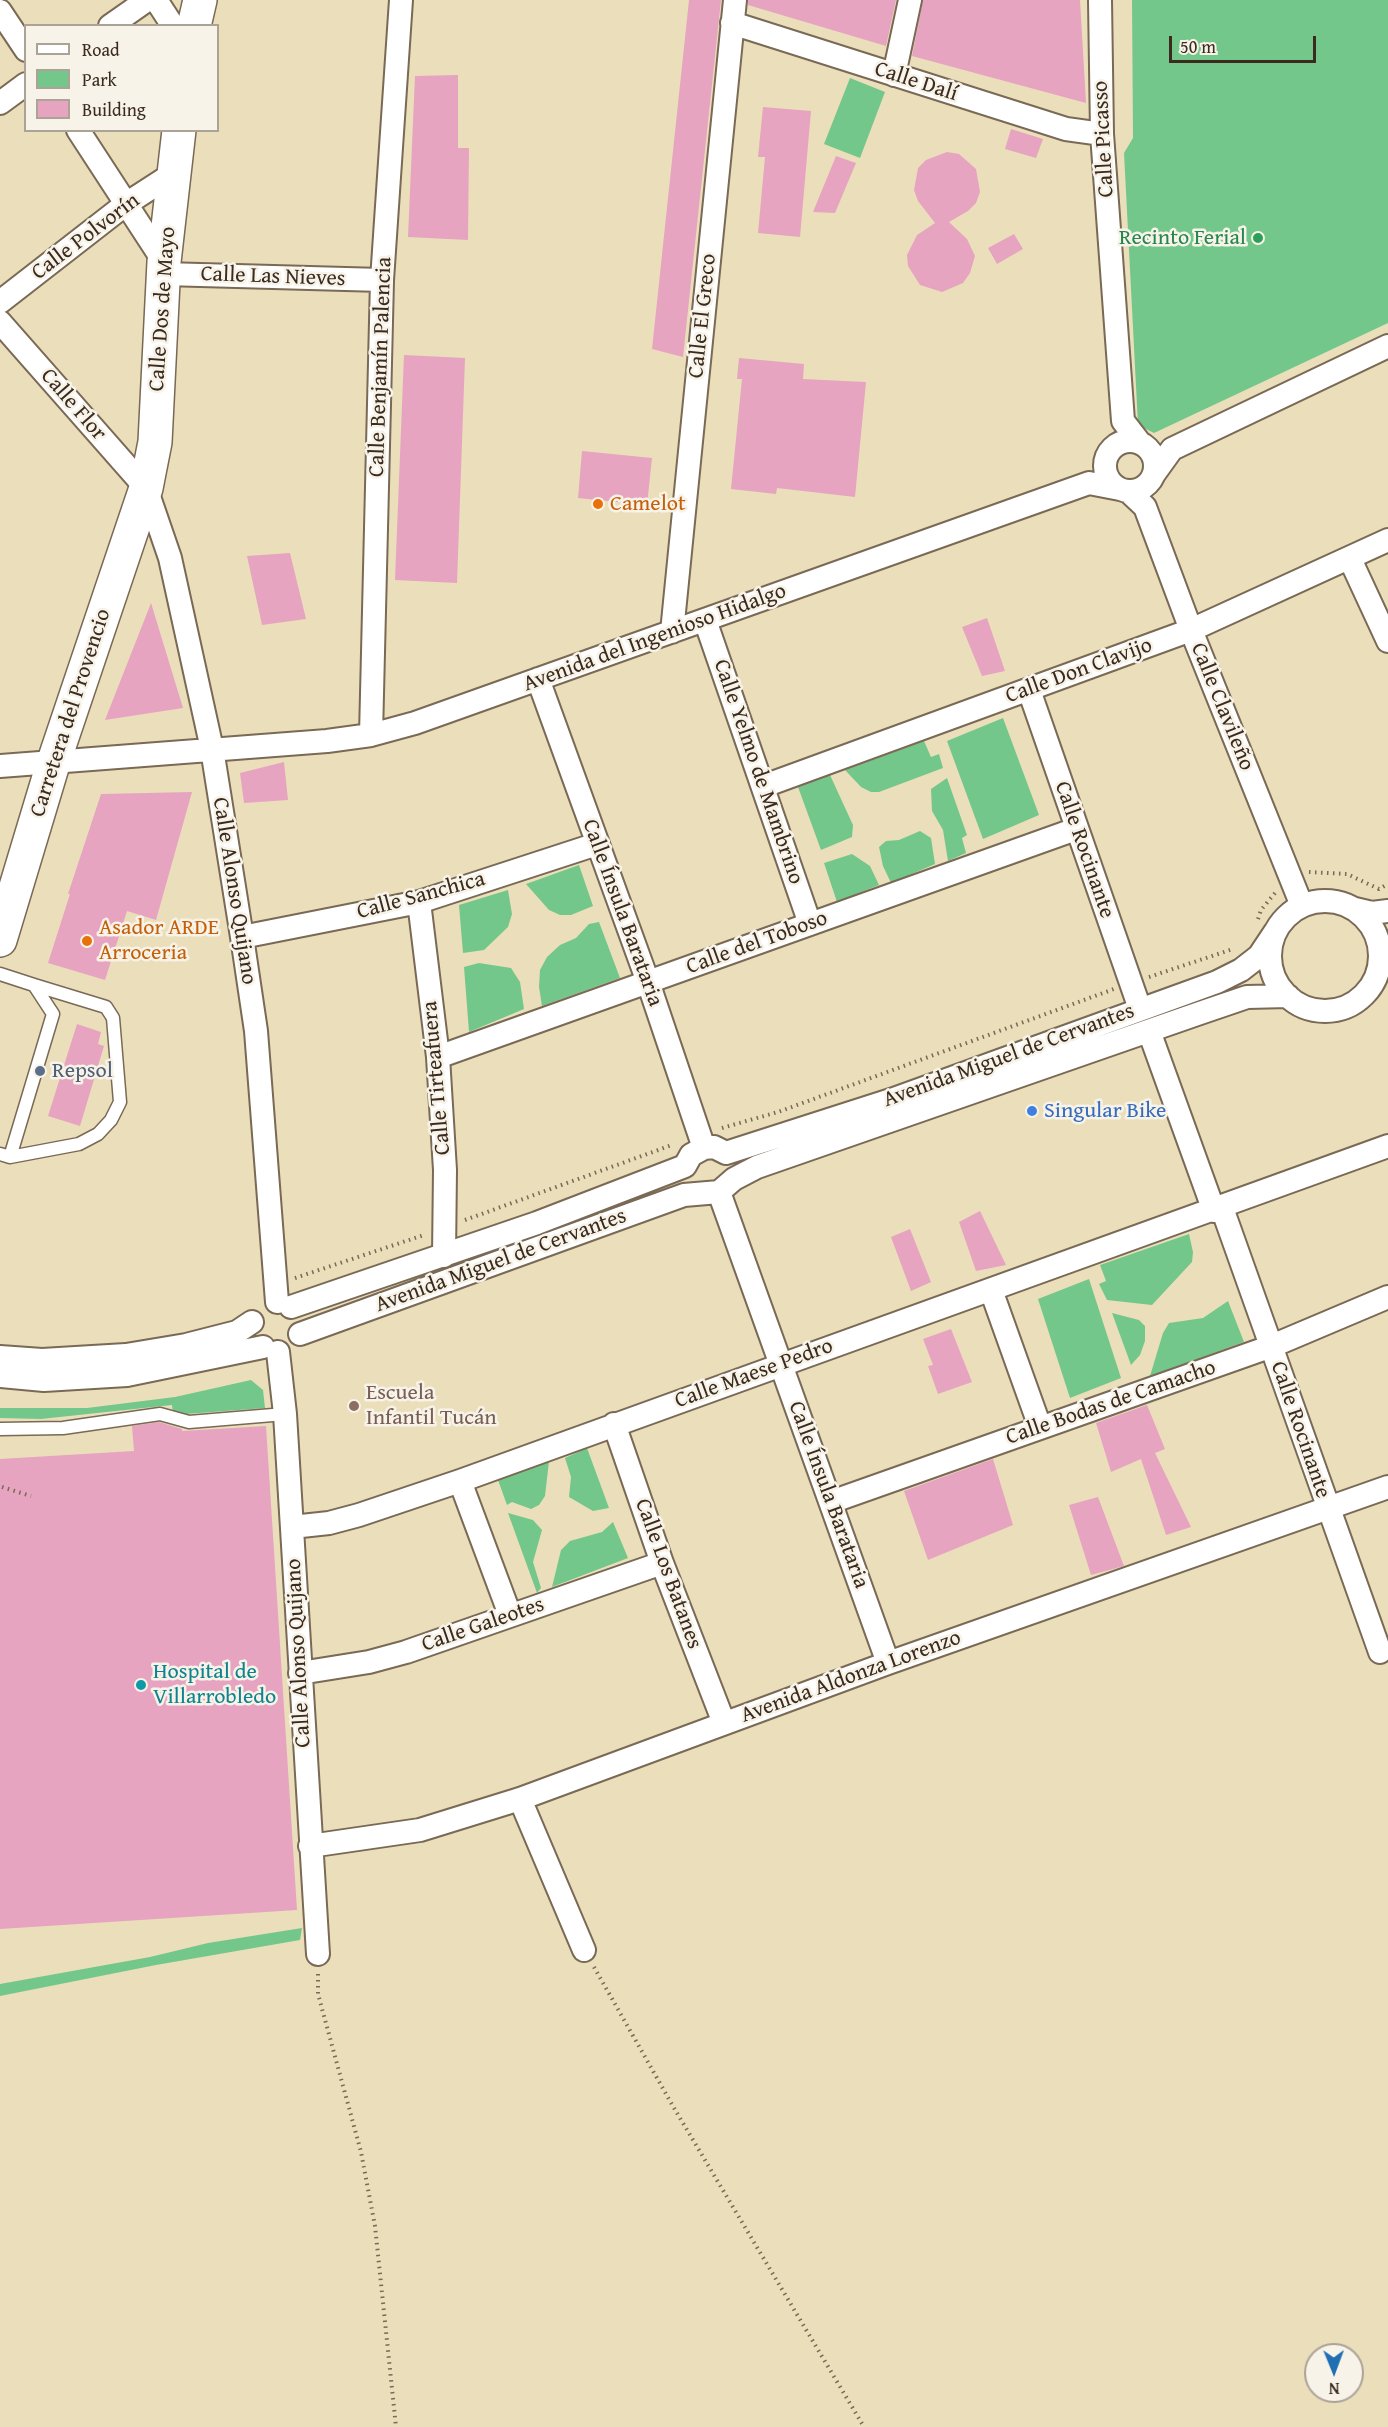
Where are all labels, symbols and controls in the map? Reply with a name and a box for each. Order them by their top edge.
legend [24,24,219,132]
scale bar [1172,24,1319,62]
text: 50 m [1180,33,1216,60]
text: Road [82,36,120,63]
street label: Calle Dalí [871,56,961,108]
text: Park [82,66,117,93]
street label: Calle Picasso [1088,80,1120,198]
text: Building [82,96,146,123]
street label: Calle Polvorín [27,188,145,286]
place label: Recinto Ferial [1119,225,1246,251]
street label: Calle Dos de Mayo [144,226,182,392]
marker: Recinto Ferial [1251,231,1265,245]
street label: Calle El Greco [683,252,723,380]
street label: Calle Benjamín Palencia [364,257,398,477]
street label: Calle Las Nieves [200,261,346,293]
street label: Calle Flor [34,363,112,447]
place label: Camelot [610,491,686,517]
marker: Camelot [591,497,605,511]
street label: Avenida del Ingenioso Hidalgo [520,578,790,698]
street label: Carretera del Provencio [25,606,117,820]
street label: Calle Don Clavijo [1002,632,1156,710]
street label: Calle Clavileño [1184,639,1260,775]
street label: Calle Yelmo de Mambrino [707,656,809,888]
street label: Calle Rocinante [1048,778,1120,922]
street label: Calle Alonso Quijano [206,796,262,986]
street label: Calle Ínsula Barataria [576,816,668,1010]
street label: Calle Sanchica [354,866,488,926]
street label: Calle del Toboso [683,905,831,981]
place label: Asador ARDE Arroceria [99,915,219,966]
marker: Asador ARDE Arroceria [80,934,94,948]
street label: Avenida Miguel de Cervantes [880,998,1138,1114]
street label: Calle Tirteafuera [417,1000,457,1156]
place label: Repsol [52,1058,113,1084]
marker: Repsol [33,1064,47,1078]
place label: Singular Bike [1044,1098,1166,1124]
marker: Singular Bike [1025,1104,1039,1118]
street label: Avenida Miguel de Cervantes [372,1203,630,1319]
street label: Calle Maese Pedro [671,1333,837,1415]
street label: Calle Bodas de Camacho [1003,1355,1219,1451]
street label: Calle Rocinante [1264,1358,1336,1502]
place label: Escuela Infantil Tucán [366,1380,497,1432]
street label: Calle Ínsula Barataria [782,1398,874,1592]
marker: Escuela Infantil Tucán [347,1399,361,1413]
street label: Calle Los Batanes [629,1495,707,1653]
street label: Calle Alonso Quijano [281,1558,317,1748]
street label: Calle Galeotes [418,1592,548,1658]
street label: Avenida Aldonza Lorenzo [737,1625,965,1729]
place label: Hospital de Villarrobledo [153,1659,276,1711]
marker: Hospital de Villarrobledo [134,1678,148,1692]
north arrow [1304,2343,1364,2403]
text: N [1329,2377,1340,2401]

